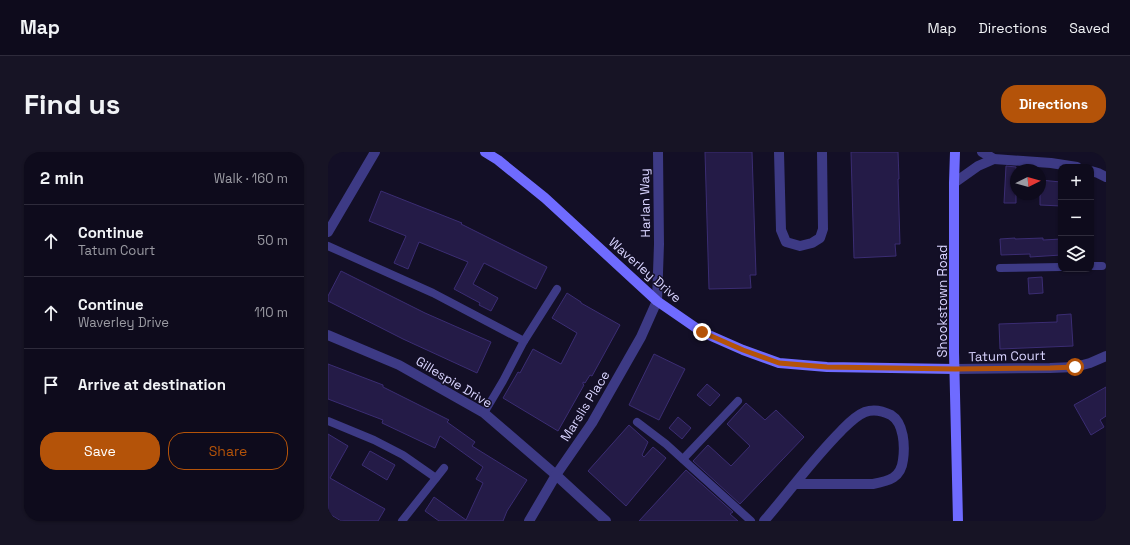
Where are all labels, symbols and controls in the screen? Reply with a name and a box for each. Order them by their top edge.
text: Map [20,15,60,40]
text: Map [927,19,957,37]
text: Directions [979,19,1047,37]
text: Saved [1069,19,1110,37]
button: Directions [1001,85,1106,123]
text: Find us [24,86,121,122]
north arrow [1010,164,1046,200]
map controls [1058,164,1094,272]
button: + [1058,164,1094,200]
text: 2 min [40,167,84,189]
street label: Harlan Way [636,168,654,238]
text: Walk · 160 m [214,170,288,187]
button: − [1058,200,1094,236]
text: Continue [78,223,144,242]
icon: ahead [40,230,62,252]
text: 50 m [257,232,288,249]
street label: Waverley Drive [605,234,685,306]
button: layers [1058,236,1094,272]
text: Tatum Court [78,242,155,259]
street label: Shookstown Road [934,245,951,357]
text: Continue [78,295,144,314]
icon: ahead [40,302,62,324]
text: 110 m [254,304,288,321]
text: Waverley Drive [78,314,169,331]
route end [693,323,711,341]
street label: Tatum Court [968,347,1046,365]
street label: Gillespie Drive [413,352,495,412]
route start [1066,358,1084,376]
street label: Marslis Place [556,367,614,445]
icon: arrive [40,374,62,396]
text: Arrive at destination [78,375,226,394]
button: Save [40,432,160,470]
button: Share [168,432,288,470]

